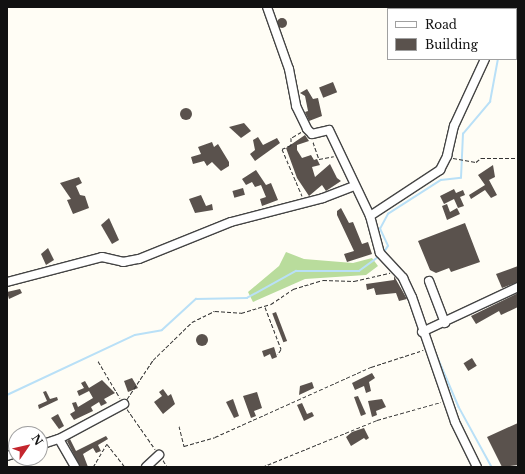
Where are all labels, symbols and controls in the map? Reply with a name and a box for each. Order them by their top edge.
legend [387,8,517,60]
text: Road [425,17,457,32]
text: Building [425,37,478,52]
north arrow [8,426,48,466]
text: N [28,432,46,448]

